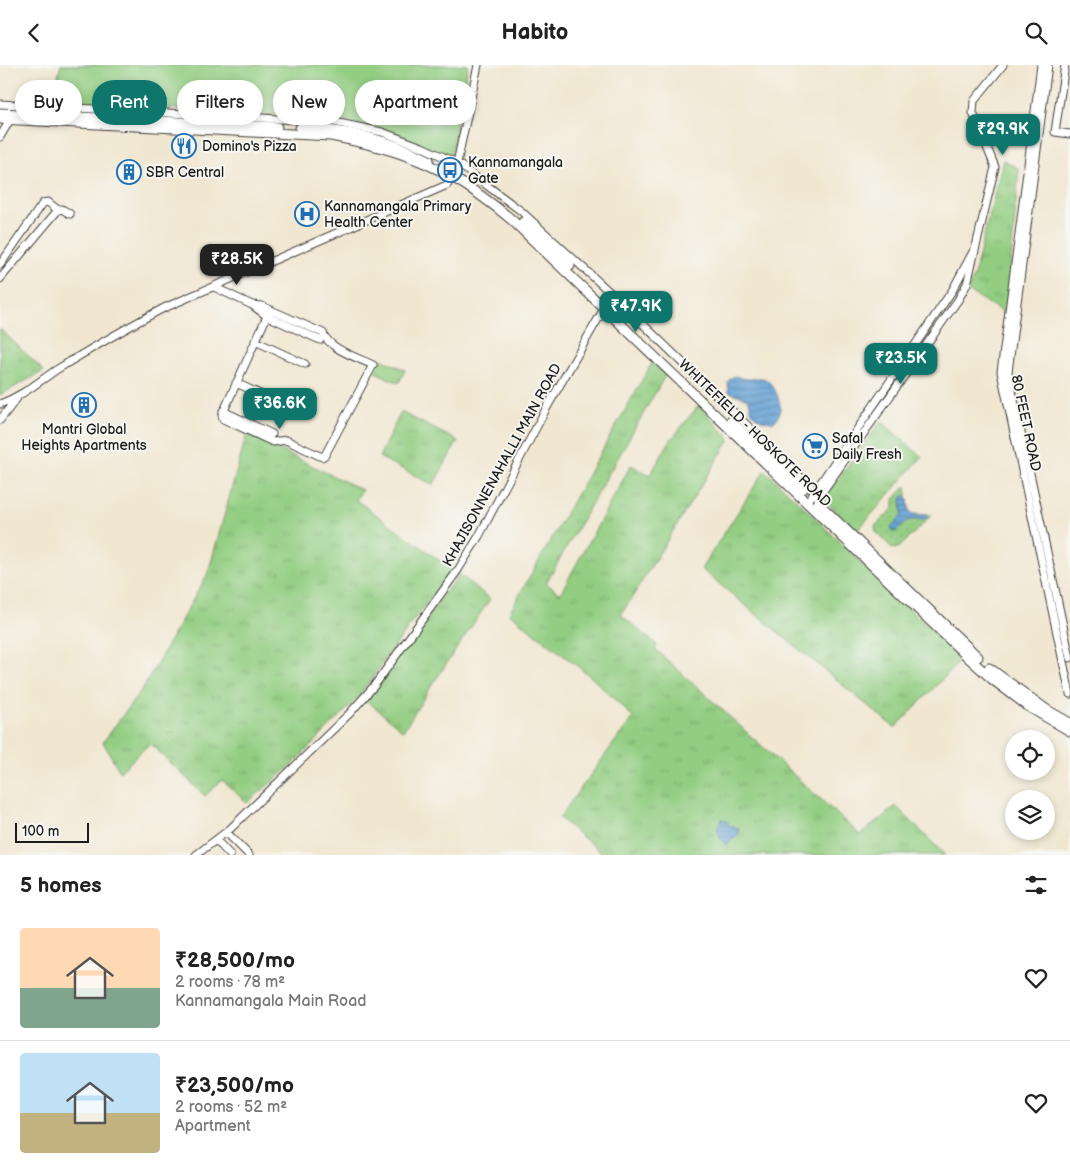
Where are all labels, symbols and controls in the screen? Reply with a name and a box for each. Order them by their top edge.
icon: back [20,19,48,47]
text: Habito [502,19,568,46]
icon: search [1022,19,1050,47]
chip: Buy [15,80,82,125]
chip: Rent [92,80,167,125]
chip: Filters [177,80,263,125]
chip: New [273,80,345,125]
chip: Apartment [355,80,476,125]
pin: ₹29.9K [962,113,1044,156]
text: ₹29.9K [977,120,1029,139]
restaurant icon: Domino's Pizza [171,133,197,159]
place label: Domino's Pizza [202,138,297,155]
place label: Kannamangala Gate [468,154,563,187]
bus stop icon: Kannamangala Gate [437,157,463,183]
building icon: SBR Central [116,159,142,185]
place label: SBR Central [146,164,224,181]
place label: Kannamangala Primary Health Center [324,198,472,231]
hospital icon: Kannamangala Primary Health Center [294,201,320,227]
pin: ₹28.5K [196,243,278,286]
text: ₹28.5K [211,250,263,269]
pin: ₹47.9K [595,291,677,333]
text: ₹47.9K [610,297,662,316]
pin: ₹23.5K [860,343,942,385]
text: ₹23.5K [875,349,927,368]
street label: WHITEFIELD - HOSKOTE ROAD [675,356,835,510]
street label: KHAJISONNENAHALLI MAIN ROAD [439,361,565,569]
street label: 80 FEET ROAD [1007,373,1045,473]
pin: ₹36.6K [239,387,321,430]
building icon: Mantri Global Heights Apartments [71,392,97,418]
text: ₹36.6K [254,394,306,413]
place label: Mantri Global Heights Apartments [21,421,147,454]
place label: Safal Daily Fresh [832,430,902,463]
supermarket icon: Safal Daily Fresh [802,433,828,459]
map controls [1005,730,1055,840]
button: locate [1005,730,1055,780]
button: layers [1005,790,1055,840]
scale bar [15,820,89,843]
text: 100 m [22,823,59,840]
icon: filters [1022,871,1050,899]
text: 5 homes [20,873,102,898]
icon: home [60,948,120,1008]
text: ₹28,500/mo [175,948,295,973]
icon: heart [1022,964,1050,992]
text: 2 rooms · 78 m² [175,973,285,992]
text: Kannamangala Main Road [175,992,366,1011]
icon: home [60,1073,120,1133]
text: ₹23,500/mo [175,1073,294,1098]
icon: heart [1022,1089,1050,1117]
text: 2 rooms · 52 m² [175,1098,287,1117]
text: Apartment [175,1117,251,1136]

